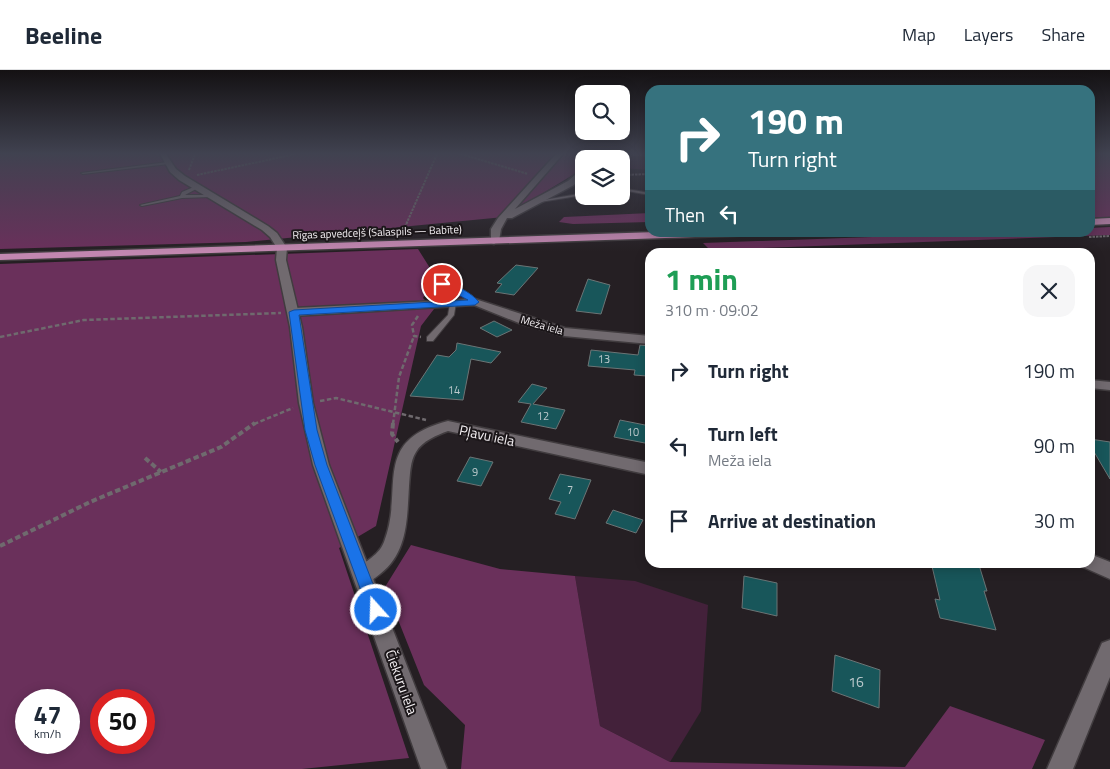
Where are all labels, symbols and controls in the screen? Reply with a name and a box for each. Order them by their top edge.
text: Beeline [25,17,102,53]
text: Map [902,21,936,48]
text: Layers [964,21,1013,48]
text: Share [1041,21,1085,48]
map controls [575,85,630,205]
button: search [575,85,630,140]
text: 190 m [748,94,844,148]
icon: right [665,105,730,170]
text: Turn right [748,142,837,176]
button: layers [575,150,630,205]
text: Then [665,200,705,229]
icon: left [715,200,743,228]
street label: Rīgas apvedceļš (Salaspils — Babīte) [292,221,462,243]
text: 1 min [665,256,738,302]
pin [421,263,463,305]
button: close [1023,265,1075,317]
icon: arrive [428,270,456,298]
text: 310 m · 09:02 [665,298,759,322]
street label: Meža iela [519,311,566,339]
house number: 13 [598,351,610,367]
text: Turn right [708,356,789,385]
text: 190 m [1023,356,1075,385]
icon: right [665,357,693,385]
house number: 14 [448,382,460,398]
house number: 12 [537,408,549,424]
street label: Pļavu iela [457,419,517,451]
text: Turn left [708,419,778,448]
house number: 10 [627,424,639,440]
text: 90 m [1034,431,1075,460]
icon: left [665,432,693,460]
text: Meža iela [708,448,772,472]
house number: 9 [472,464,478,480]
house number: 7 [567,482,573,498]
text: Arrive at destination [708,506,876,535]
text: 30 m [1034,506,1075,535]
icon: arrive [665,507,693,535]
position arrow [349,583,401,635]
street label: Čiekuru iela [381,647,423,717]
house number: 16 [848,671,864,692]
speed limit sign: 50 [90,689,155,754]
text: 47 [33,696,62,734]
text: km/h [34,724,61,743]

